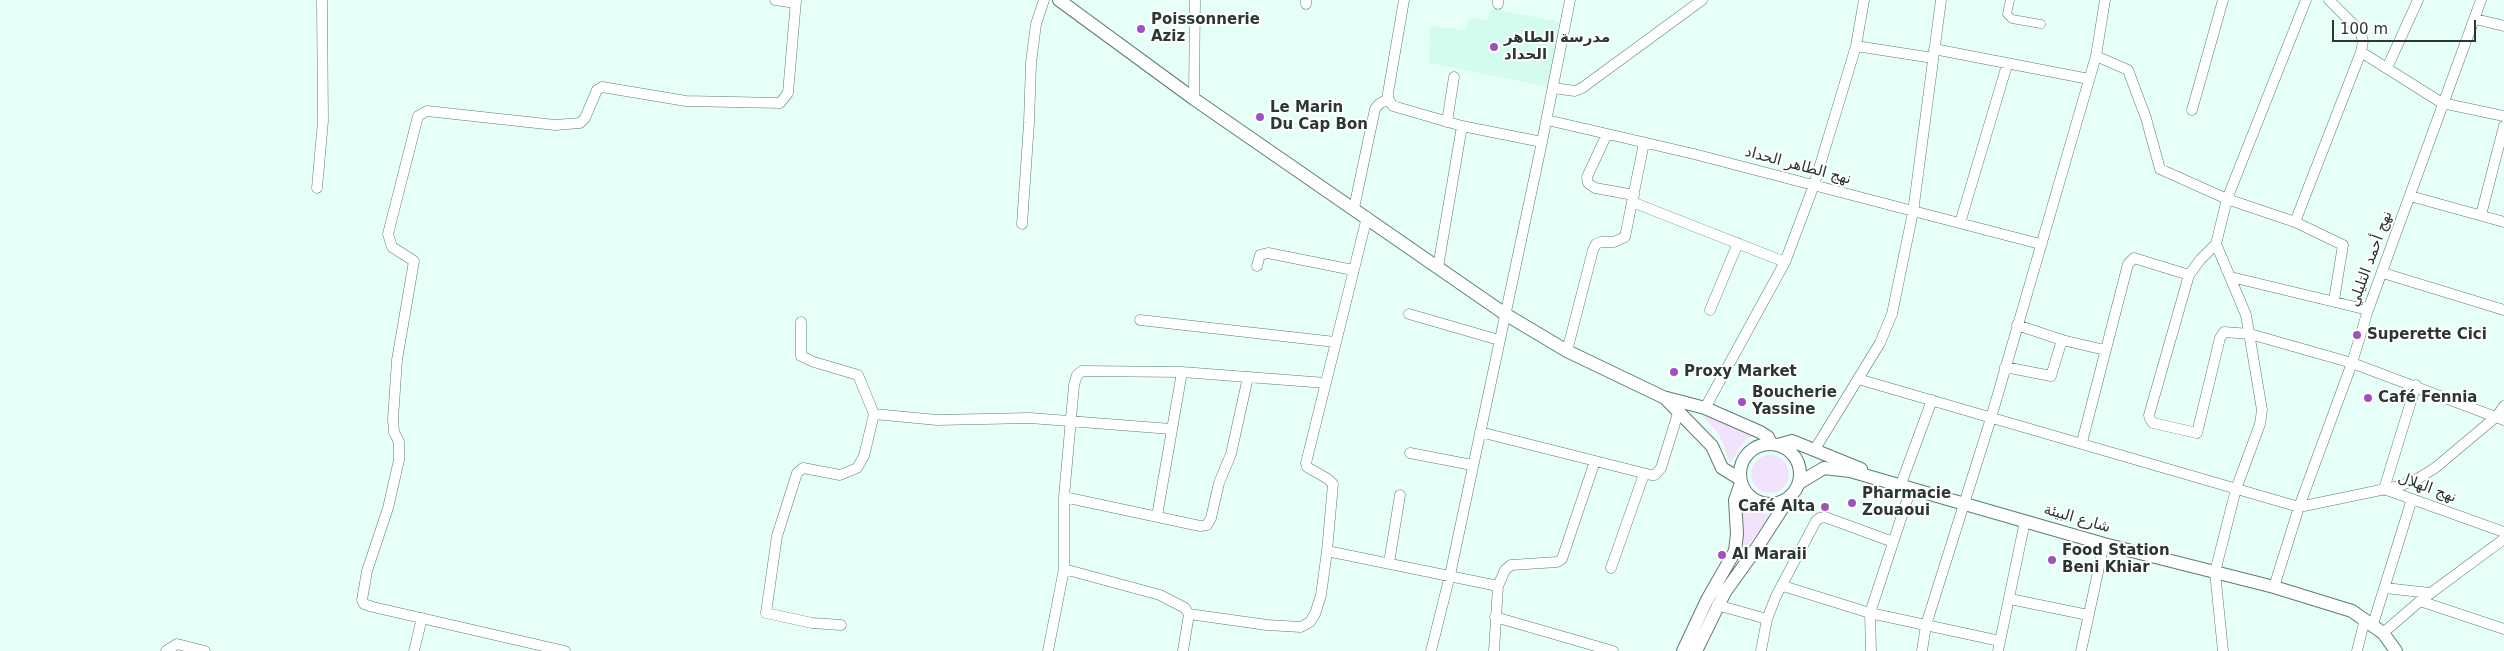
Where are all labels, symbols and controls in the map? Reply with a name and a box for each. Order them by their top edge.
scale bar [2334,10,2478,42]
place label: Poissonnerie Aziz [1151,11,1260,46]
text: 100 m [2340,20,2388,38]
marker: Poissonnerie Aziz [1135,23,1147,35]
place label: مدرسة الطاهر الحداد [1504,29,1610,64]
marker: مدرسة الطاهر الحداد [1488,41,1500,53]
place label: Le Marin Du Cap Bon [1270,99,1368,134]
marker: Le Marin Du Cap Bon [1254,111,1266,123]
street label: نهج الطاهر الحداد [1743,143,1853,189]
street label: نهج أحمد التليلي [2345,209,2397,309]
place label: Superette Cici [2367,326,2487,344]
marker: Superette Cici [2351,329,2363,341]
place label: Proxy Market [1684,363,1797,381]
marker: Proxy Market [1668,366,1680,378]
place label: Boucherie Yassine [1752,384,1837,419]
place label: Café Fennia [2378,389,2477,407]
marker: Café Fennia [2362,392,2374,404]
marker: Boucherie Yassine [1736,396,1748,408]
street label: نهج الهلال [2395,469,2459,507]
place label: Pharmacie Zouaoui [1862,485,1951,520]
marker: Pharmacie Zouaoui [1846,497,1858,509]
place label: Café Alta [1738,498,1815,516]
marker: Café Alta [1819,501,1831,513]
street label: شارع البيئة [2042,501,2112,537]
place label: Food Station Beni Khiar [2062,542,2170,577]
place label: Al Maraii [1732,546,1807,564]
marker: Al Maraii [1716,549,1728,561]
marker: Food Station Beni Khiar [2046,554,2058,566]

